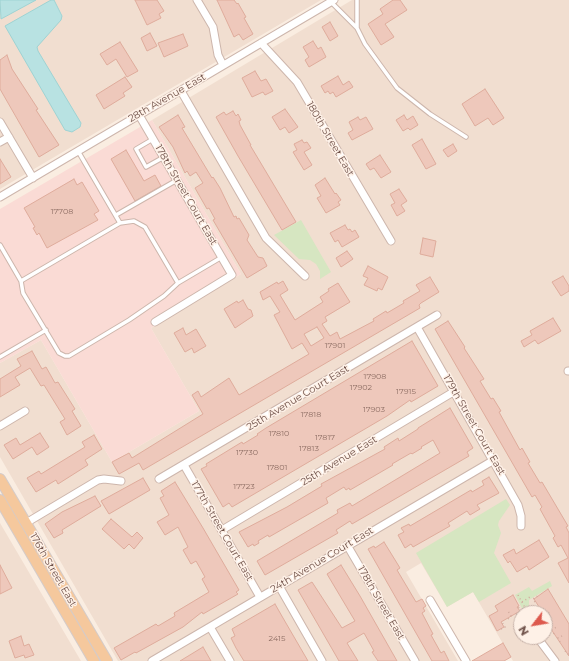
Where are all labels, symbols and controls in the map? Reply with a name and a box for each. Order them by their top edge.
street label: 28th Avenue East [126,71,208,125]
street label: 180th Street East [304,99,356,179]
street label: 178th Street Court East [152,143,220,247]
house number: 17708 [51,207,73,217]
house number: 17901 [325,341,345,351]
street label: 25th Avenue Court East [245,363,351,433]
house number: 17908 [364,372,386,382]
street label: 179th Street Court East [440,373,508,477]
house number: 17902 [350,383,372,393]
house number: 17915 [396,387,416,397]
house number: 17903 [363,405,385,415]
house number: 17818 [301,410,321,420]
house number: 17810 [269,429,289,439]
house number: 17817 [315,433,335,443]
street label: 25th Avenue East [299,434,379,488]
house number: 17813 [299,444,319,454]
house number: 17730 [236,448,258,458]
house number: 17801 [267,463,287,473]
street label: 177th Street Court East [188,479,256,583]
house number: 17723 [233,482,255,492]
street label: 24th Avenue Court East [268,524,376,596]
street label: 176th Street East [27,531,79,609]
street label: 178th Street East [355,564,407,642]
north arrow [513,605,553,645]
text: N [515,623,532,638]
house number: 2415 [269,634,285,644]

